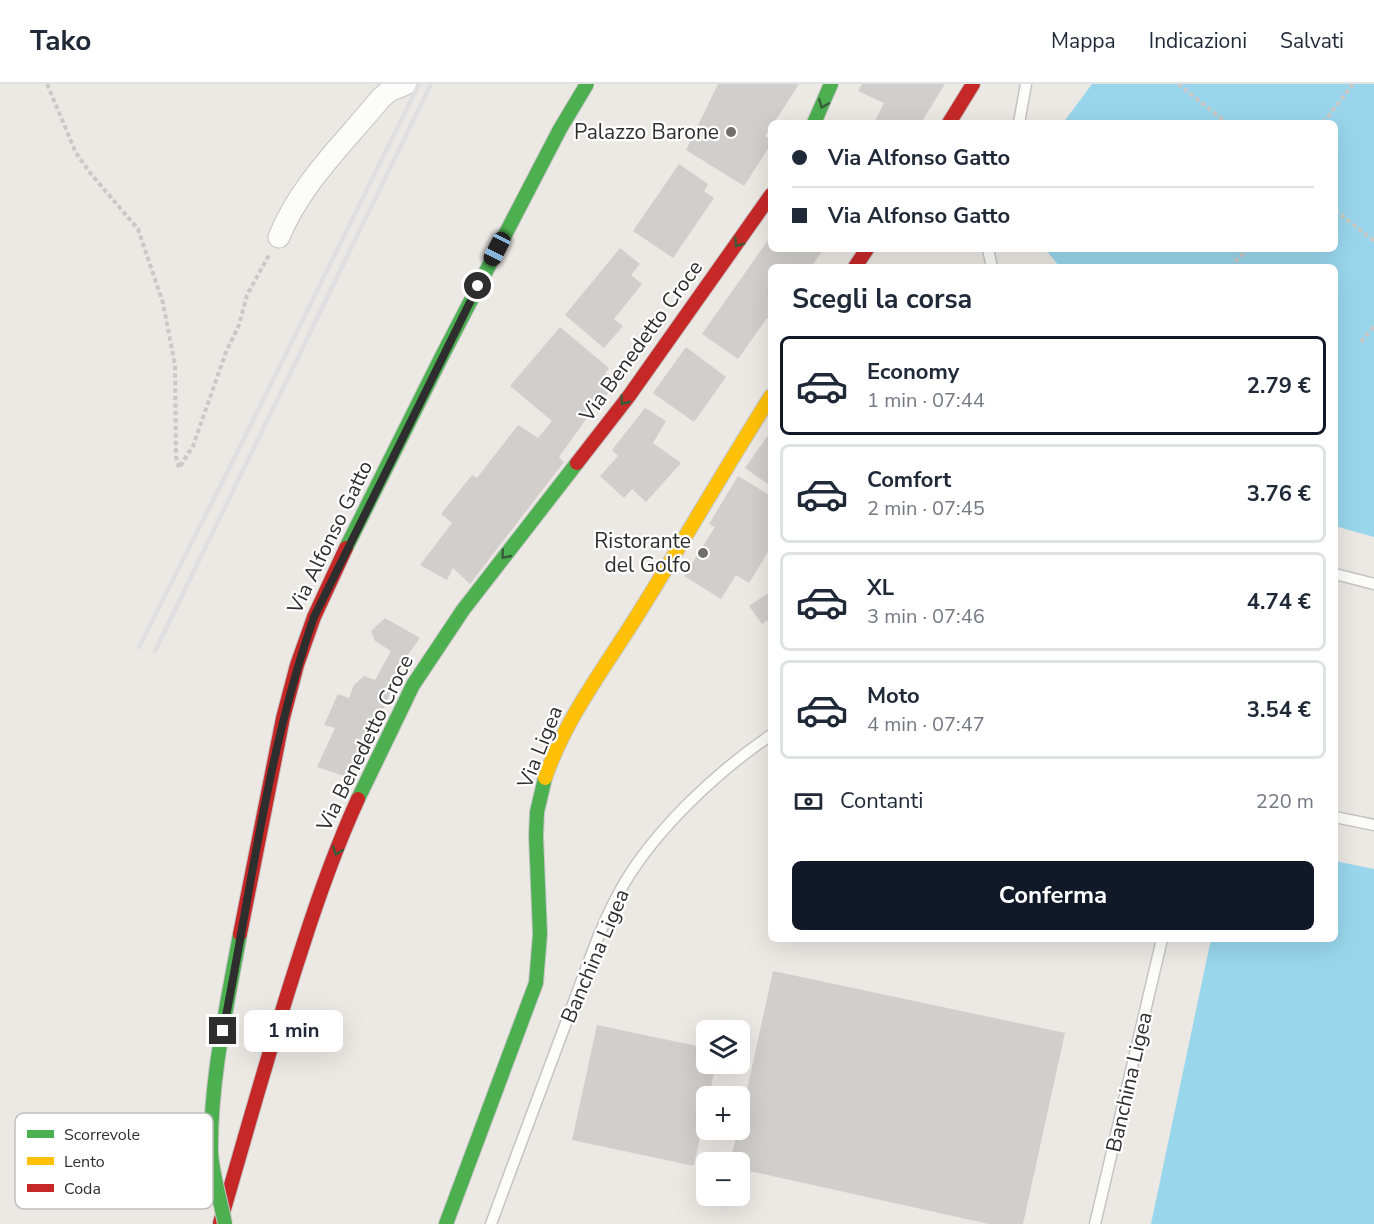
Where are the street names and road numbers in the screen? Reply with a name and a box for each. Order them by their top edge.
street label: Via Benedetto Croce [572,255,709,428]
street label: Via Alfonso Gatto [280,456,379,619]
street label: Via Benedetto Croce [310,650,420,837]
street label: Via Ligea [510,702,569,793]
street label: Banchina Ligea [554,885,636,1027]
street label: Banchina Ligea [1099,1009,1159,1155]

